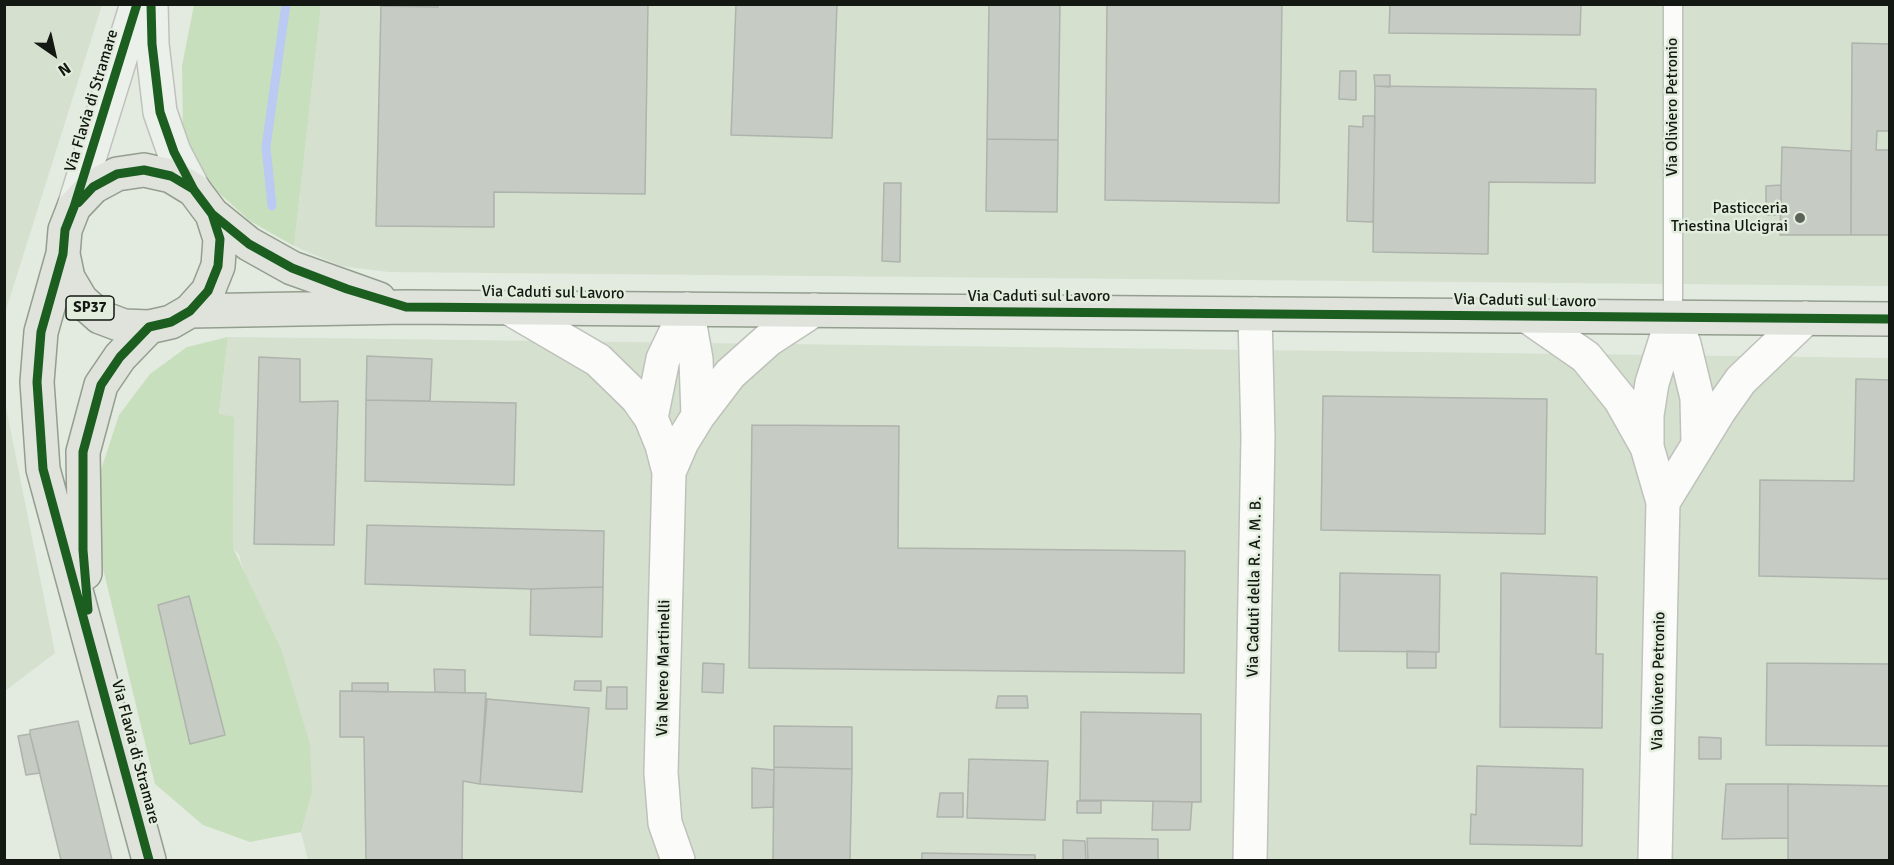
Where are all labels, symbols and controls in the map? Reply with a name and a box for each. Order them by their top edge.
north arrow [24,24,84,84]
street label: Via Flavia di Stramare [61,27,123,175]
street label: Via Oliviero Petronio [1663,38,1683,176]
text: N [54,58,74,80]
place label: Pasticceria Triestina Ulcigrai [1671,199,1788,237]
marker: Pasticceria Triestina Ulcigrai [1793,211,1807,225]
street label: Via Caduti sul Lavoro [481,282,625,304]
street label: Via Caduti sul Lavoro [968,287,1110,307]
street label: Via Caduti sul Lavoro [1453,290,1597,312]
road number: SP37 [66,296,114,320]
street label: Via Caduti della R. A. M. B. [1244,496,1266,678]
street label: Via Nereo Martinelli [653,599,675,737]
street label: Via Oliviero Petronio [1648,611,1670,751]
street label: Via Flavia di Stramare [107,678,163,826]

